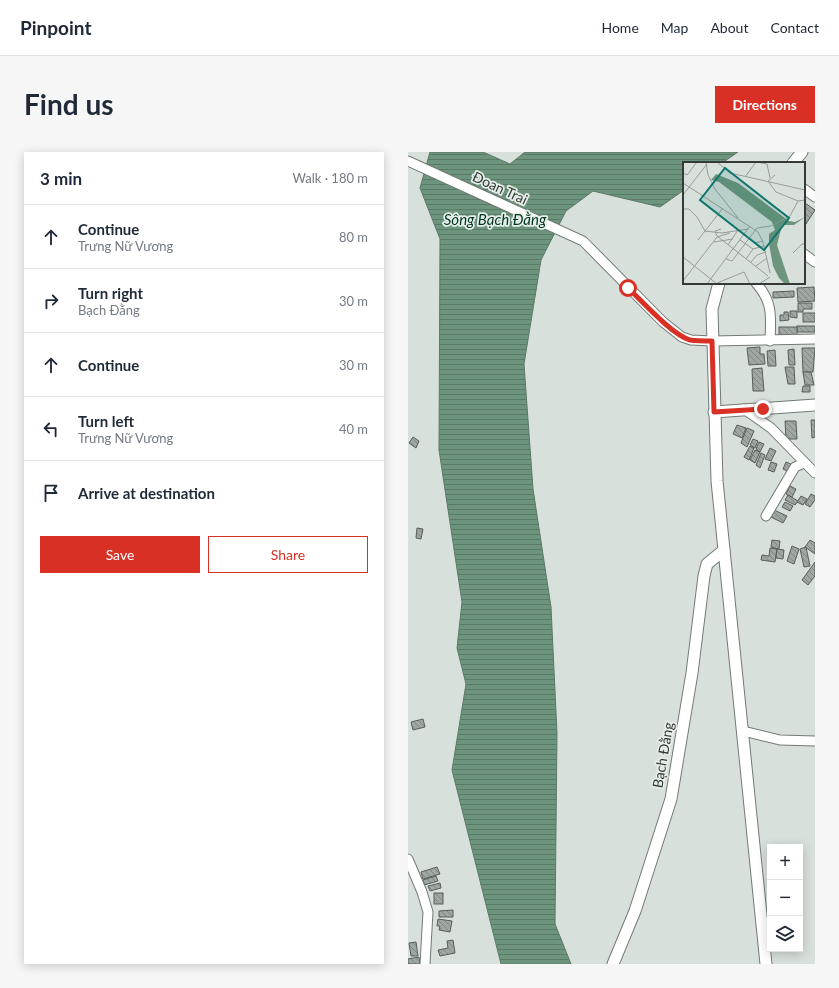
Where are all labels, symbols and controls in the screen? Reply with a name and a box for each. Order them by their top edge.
text: Pinpoint [20,16,91,39]
text: Home [601,19,639,36]
text: Map [661,19,688,36]
text: About [710,19,748,36]
text: Contact [770,19,819,36]
button: Directions [715,86,815,123]
text: Find us [24,87,114,121]
inset map [683,162,805,284]
street label: Đoan Trai [470,167,530,208]
text: 3 min [40,168,82,189]
text: Walk · 180 m [292,170,368,186]
water label: Sông Bạch Đằng [444,210,547,228]
text: Continue [78,220,139,238]
icon: ahead [40,226,62,248]
text: 80 m [339,229,368,245]
text: Trưng Nữ Vương [78,238,173,254]
route start [619,279,637,297]
text: Turn right [78,284,143,302]
icon: right [40,290,62,312]
text: 30 m [339,293,368,309]
text: Bạch Đằng [78,302,140,318]
icon: ahead [40,354,62,376]
text: Continue [78,356,139,374]
text: 30 m [339,357,368,373]
route end [754,400,772,418]
text: Turn left [78,412,134,430]
icon: left [40,418,62,440]
text: 40 m [339,421,368,437]
text: Trưng Nữ Vương [78,430,173,446]
icon: arrive [40,482,62,504]
text: Arrive at destination [78,484,215,502]
button: Save [40,536,200,573]
button: Share [208,536,368,573]
street label: Bạch Đằng [648,721,677,789]
map controls [767,844,803,952]
button: + [767,844,803,880]
button: − [767,880,803,916]
button: layers [767,916,803,952]

